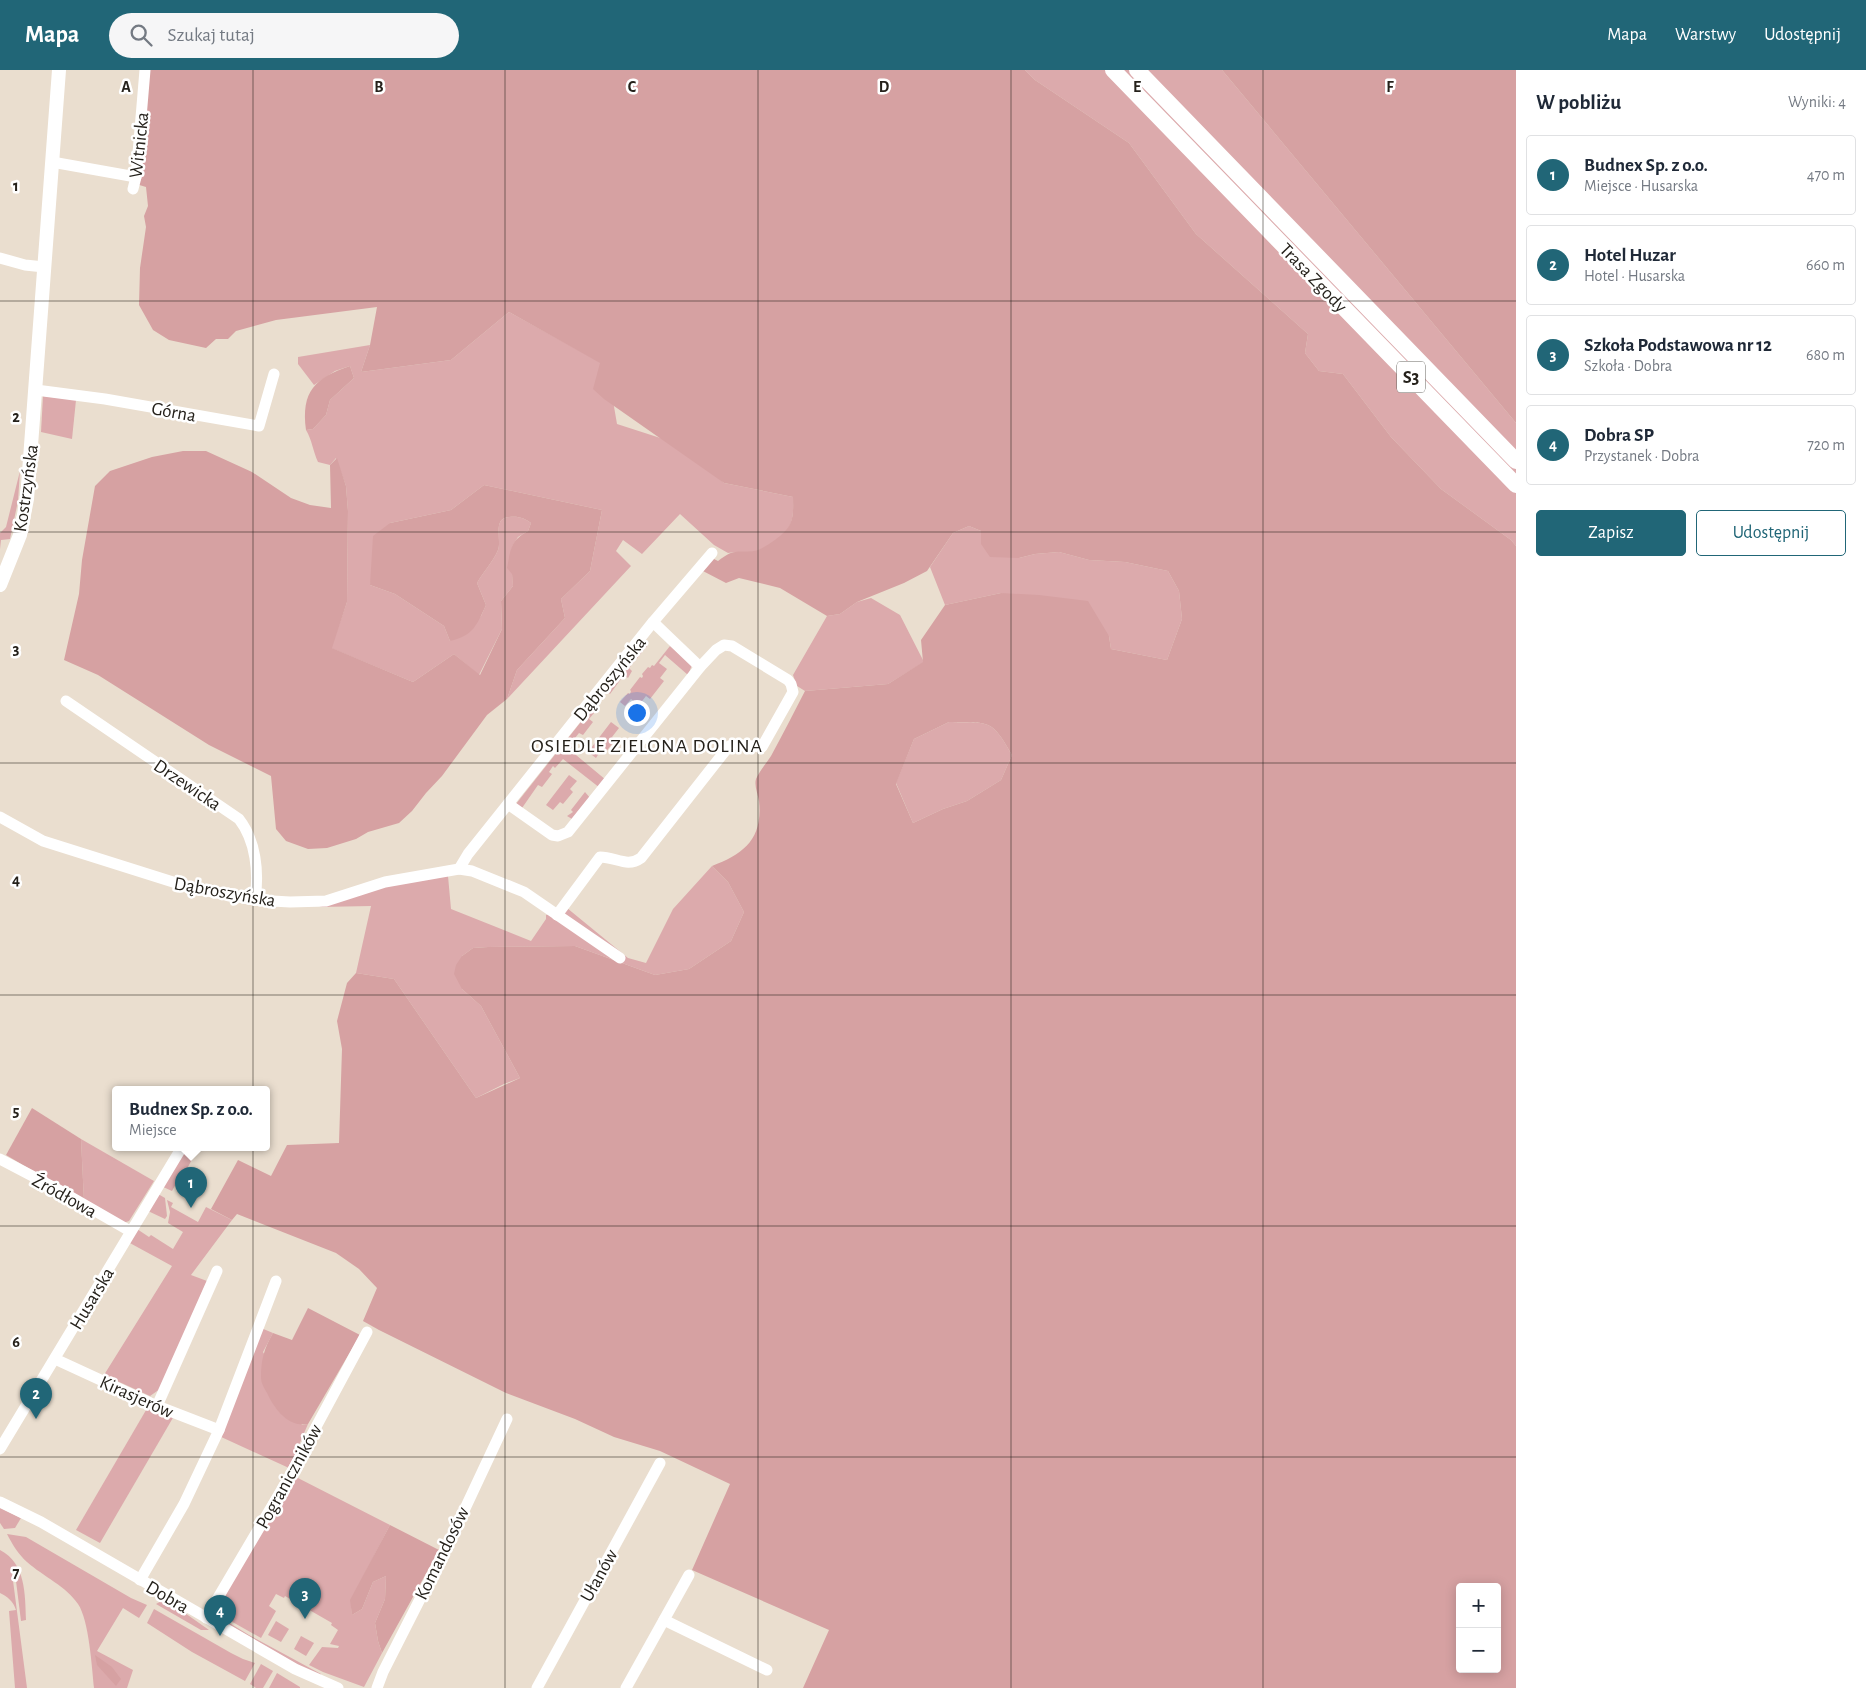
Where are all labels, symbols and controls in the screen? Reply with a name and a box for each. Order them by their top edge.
search box [109,13,459,58]
icon: search [127,21,155,49]
text: Mapa [25,23,79,47]
text: Szukaj tutaj [167,26,255,45]
text: Mapa [1607,26,1647,44]
text: Warstwy [1675,26,1736,44]
text: Udostępnij [1764,26,1841,44]
text: A [121,79,131,95]
text: B [374,79,384,95]
text: C [628,79,637,95]
text: D [879,79,890,95]
text: E [1133,79,1141,95]
text: F [1386,79,1394,95]
text: W pobliżu [1536,92,1621,113]
text: Wyniki: 4 [1788,94,1846,110]
street label: Witnicka [127,111,152,179]
text: Budnex Sp. z o.o. [1584,156,1708,175]
text: 1 [1550,167,1556,183]
text: 470 m [1807,167,1845,183]
text: 1 [13,178,19,194]
text: Miejsce · Husarska [1584,178,1698,194]
street label: Trasa Zgody [1276,240,1350,316]
text: Hotel Huzar [1584,246,1676,265]
text: 2 [1549,257,1557,273]
text: 660 m [1806,257,1845,273]
text: Hotel · Husarska [1584,268,1685,284]
text: Szkoła Podstawowa nr 12 [1584,336,1772,355]
text: 3 [1550,347,1556,363]
text: 680 m [1806,347,1845,363]
text: Szkoła · Dobra [1584,358,1672,374]
road number: S3 [1397,362,1425,392]
street label: Górna [150,399,198,426]
text: 2 [12,409,20,425]
text: Dobra SP [1584,426,1654,445]
text: 4 [1549,437,1557,453]
text: 720 m [1807,437,1845,453]
street label: Kostrzyńska [11,443,42,533]
text: Przystanek · Dobra [1584,448,1699,464]
button: Zapisz [1536,510,1686,556]
button: Udostępnij [1696,510,1846,556]
street label: Dąbroszyńska [570,633,650,725]
text: 3 [13,641,20,657]
your location [624,700,650,726]
district label: OSIEDLE ZIELONA DOLINA [531,736,763,756]
street label: Drzewicka [150,756,224,815]
text: 4 [12,872,20,888]
street label: Dąbroszyńska [172,874,277,911]
popup [112,1086,270,1151]
text: Budnex Sp. z o.o. [129,1100,253,1119]
text: 5 [13,1103,20,1119]
text: Miejsce [129,1122,177,1138]
pin: 1 [175,1167,207,1208]
street label: Źródłowa [29,1169,101,1222]
street label: Husarska [67,1264,118,1333]
text: 6 [12,1334,20,1350]
street label: Kirasjerów [97,1373,176,1422]
pin: 2 [20,1378,52,1419]
street label: Pograniczników [253,1421,326,1532]
street label: Komandosów [412,1504,473,1603]
street label: Ułanów [577,1546,622,1605]
text: 7 [13,1565,20,1581]
street label: Dobra [143,1578,192,1617]
pin: 3 [289,1578,321,1619]
map controls [1456,1583,1501,1673]
button: + [1456,1583,1501,1628]
pin: 4 [204,1595,236,1636]
button: − [1456,1628,1501,1673]

